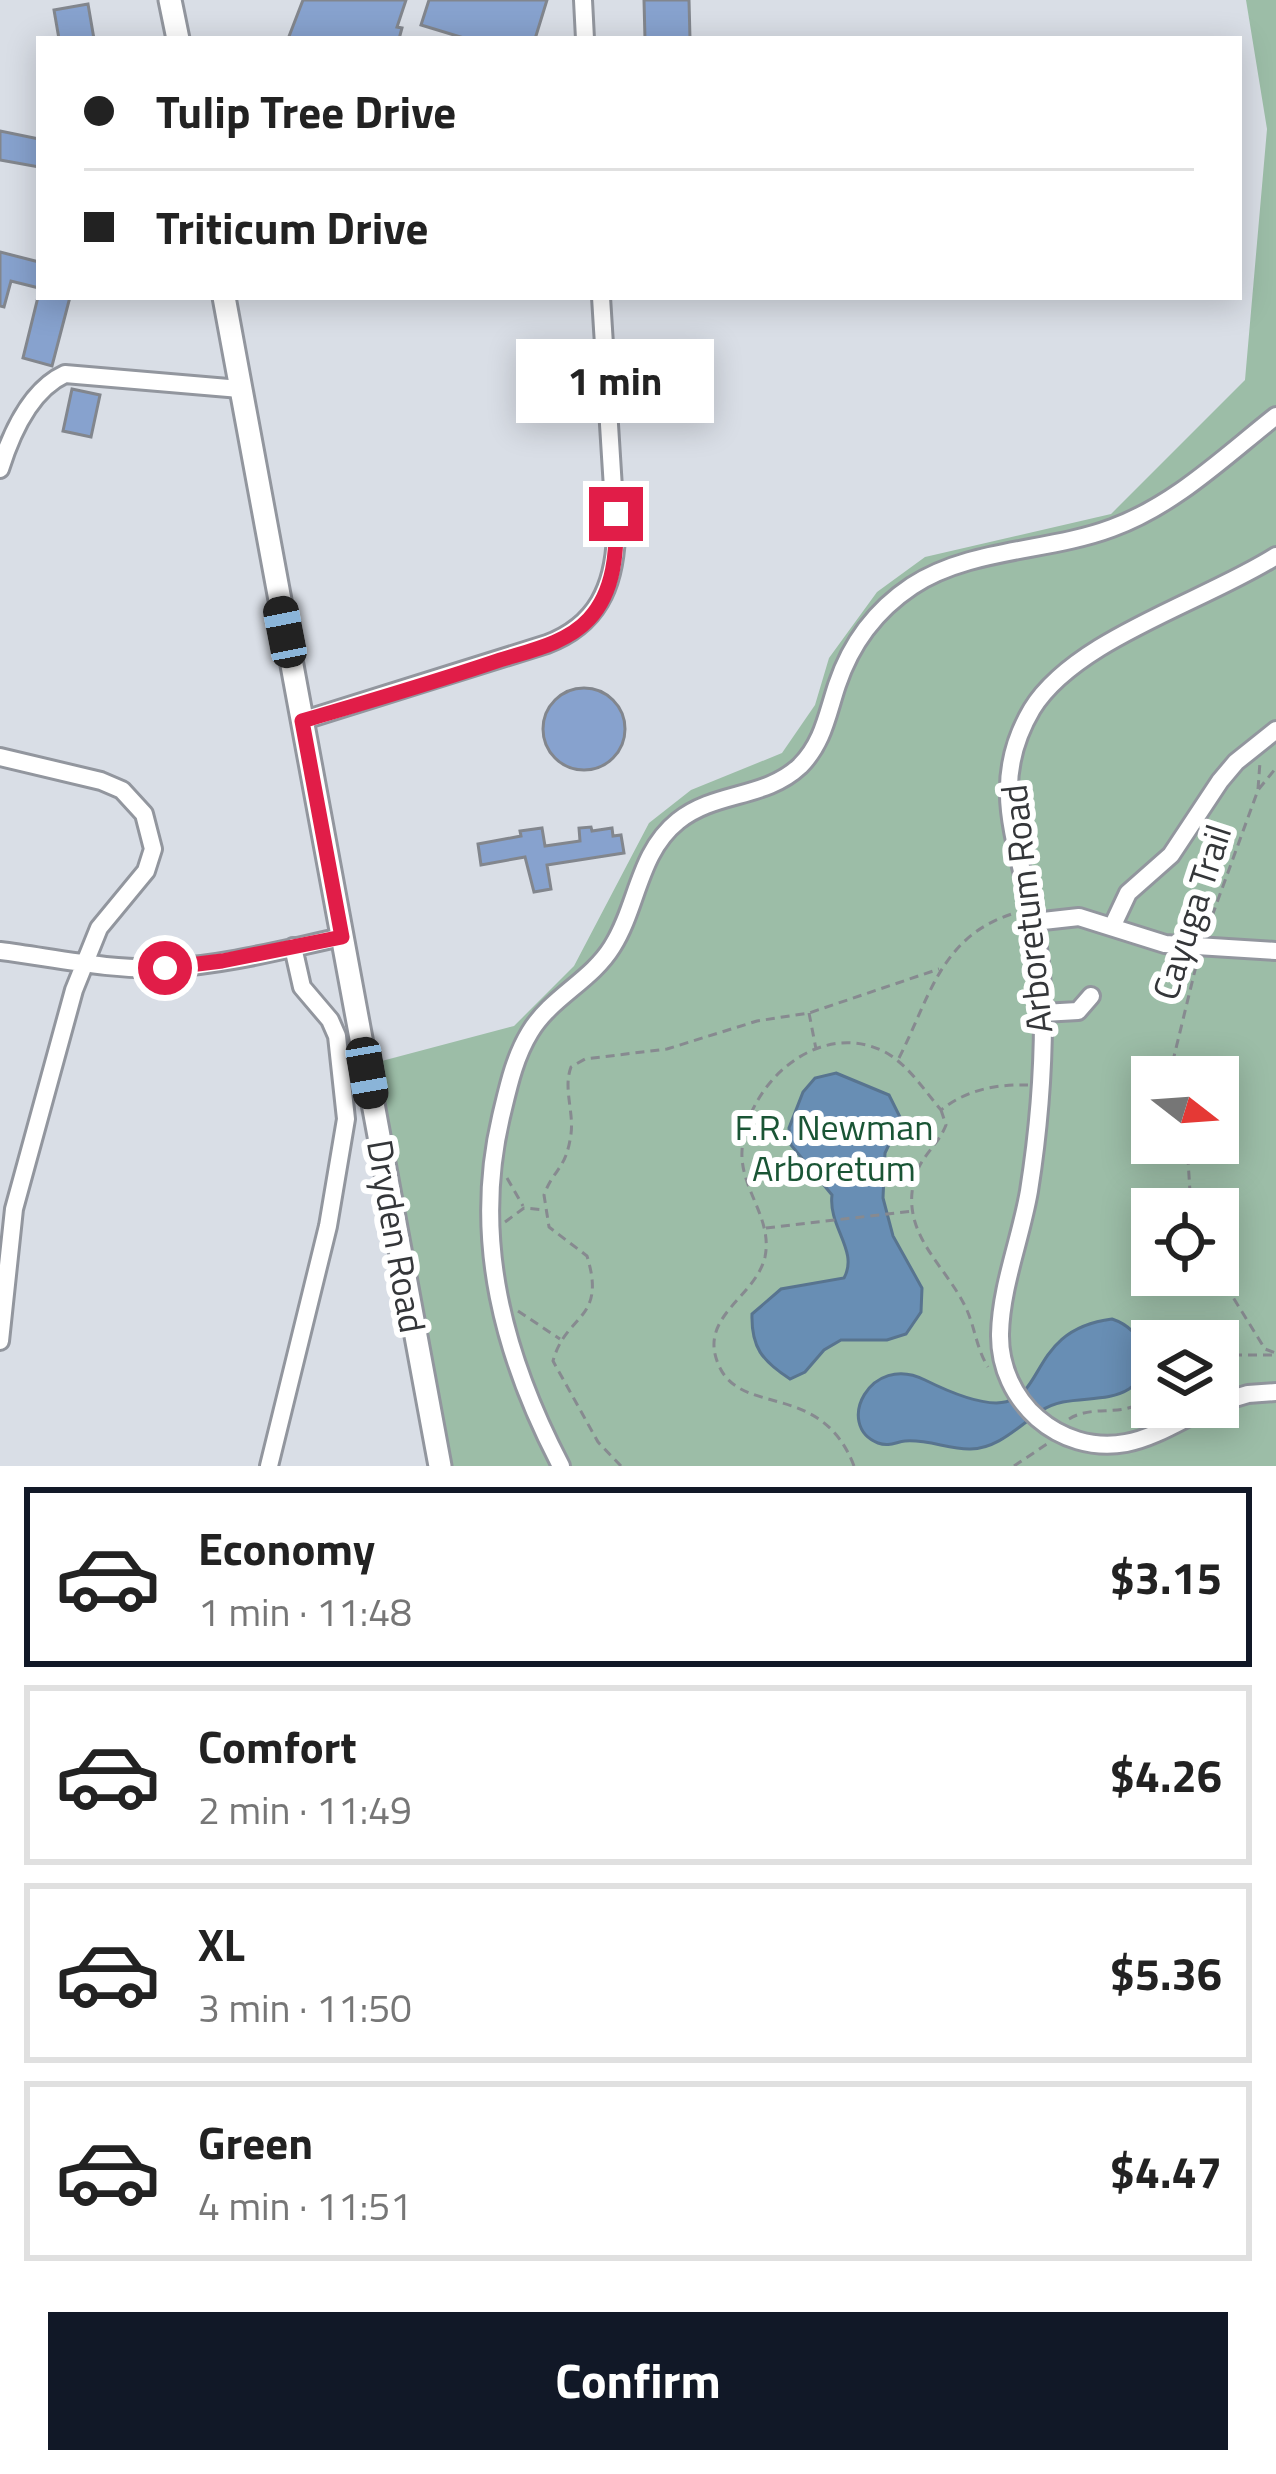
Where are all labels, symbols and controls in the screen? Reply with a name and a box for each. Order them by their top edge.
text: Tulip Tree Drive [156,77,456,145]
text: Triticum Drive [156,193,428,261]
callout: 1 min [517,340,715,424]
text: 1 min [568,351,662,410]
route end [589,487,643,541]
car [260,593,310,671]
street label: Arboretum Road [986,782,1066,1036]
street label: Cayuga Trail [1137,817,1245,1007]
route start [138,941,192,995]
car [343,1034,391,1112]
north arrow [1131,1056,1239,1164]
map controls [1131,1056,1239,1428]
park label: F.R. Newman Arboretum [734,1099,934,1195]
street label: Dryden Road [353,1135,441,1337]
button: locate [1131,1188,1239,1296]
button: layers [1131,1320,1239,1428]
text: Economy [198,1514,375,1582]
icon: car [54,1523,162,1631]
text: $3.15 [1110,1543,1222,1611]
text: 1 min · 11:48 [198,1582,412,1641]
text: Comfort [198,1712,357,1780]
icon: car [54,1721,162,1829]
text: $4.26 [1110,1741,1222,1809]
text: 2 min · 11:49 [198,1780,412,1839]
text: XL [198,1910,245,1978]
icon: car [54,1919,162,2027]
text: $5.36 [1110,1939,1222,2007]
text: 3 min · 11:50 [198,1978,412,2037]
text: Green [198,2108,313,2176]
icon: car [54,2117,162,2225]
text: $4.47 [1110,2137,1222,2205]
text: 4 min · 11:51 [198,2176,412,2235]
button: Confirm [48,2312,1228,2450]

